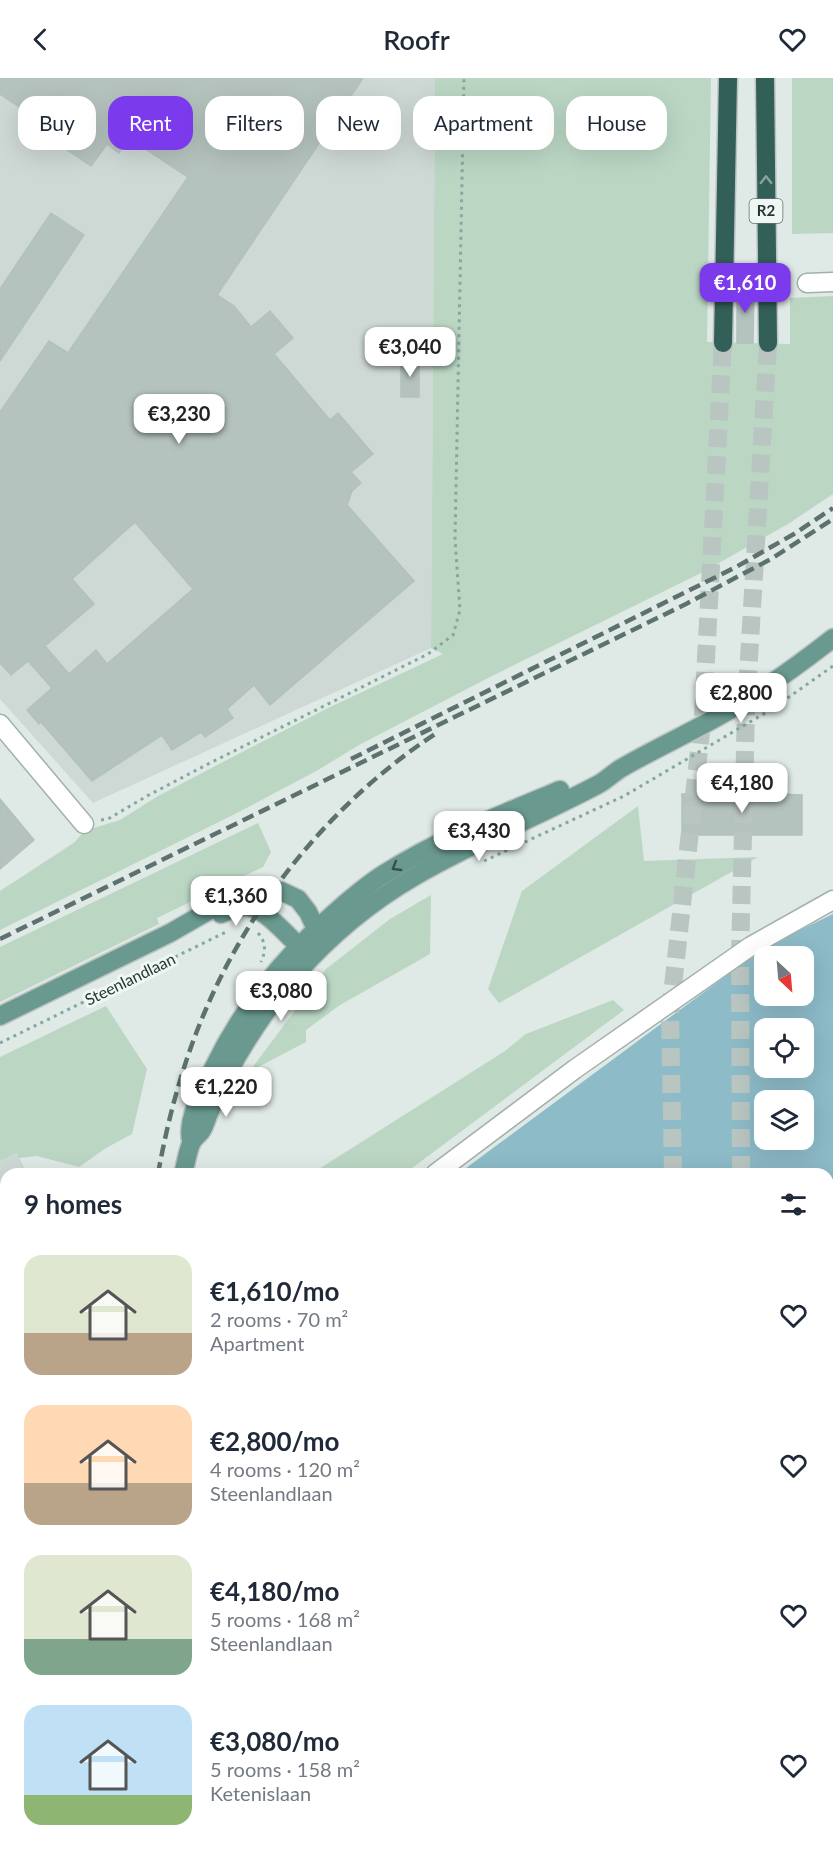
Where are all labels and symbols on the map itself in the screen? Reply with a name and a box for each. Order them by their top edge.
one-way arrow [760,175,772,184]
road number: R2 [750,199,783,223]
pin: €1,610 [696,263,794,314]
pin: €3,040 [361,327,459,378]
pin: €3,230 [130,394,228,445]
pin: €2,800 [692,673,790,724]
pin: €4,180 [693,763,791,814]
pin: €3,430 [430,811,528,862]
one-way arrow [392,860,402,871]
pin: €1,360 [187,876,285,927]
north arrow [754,946,814,1006]
street label: Steenlandlaan [82,949,178,1009]
pin: €3,080 [232,971,330,1022]
pin: €1,220 [177,1067,275,1118]

